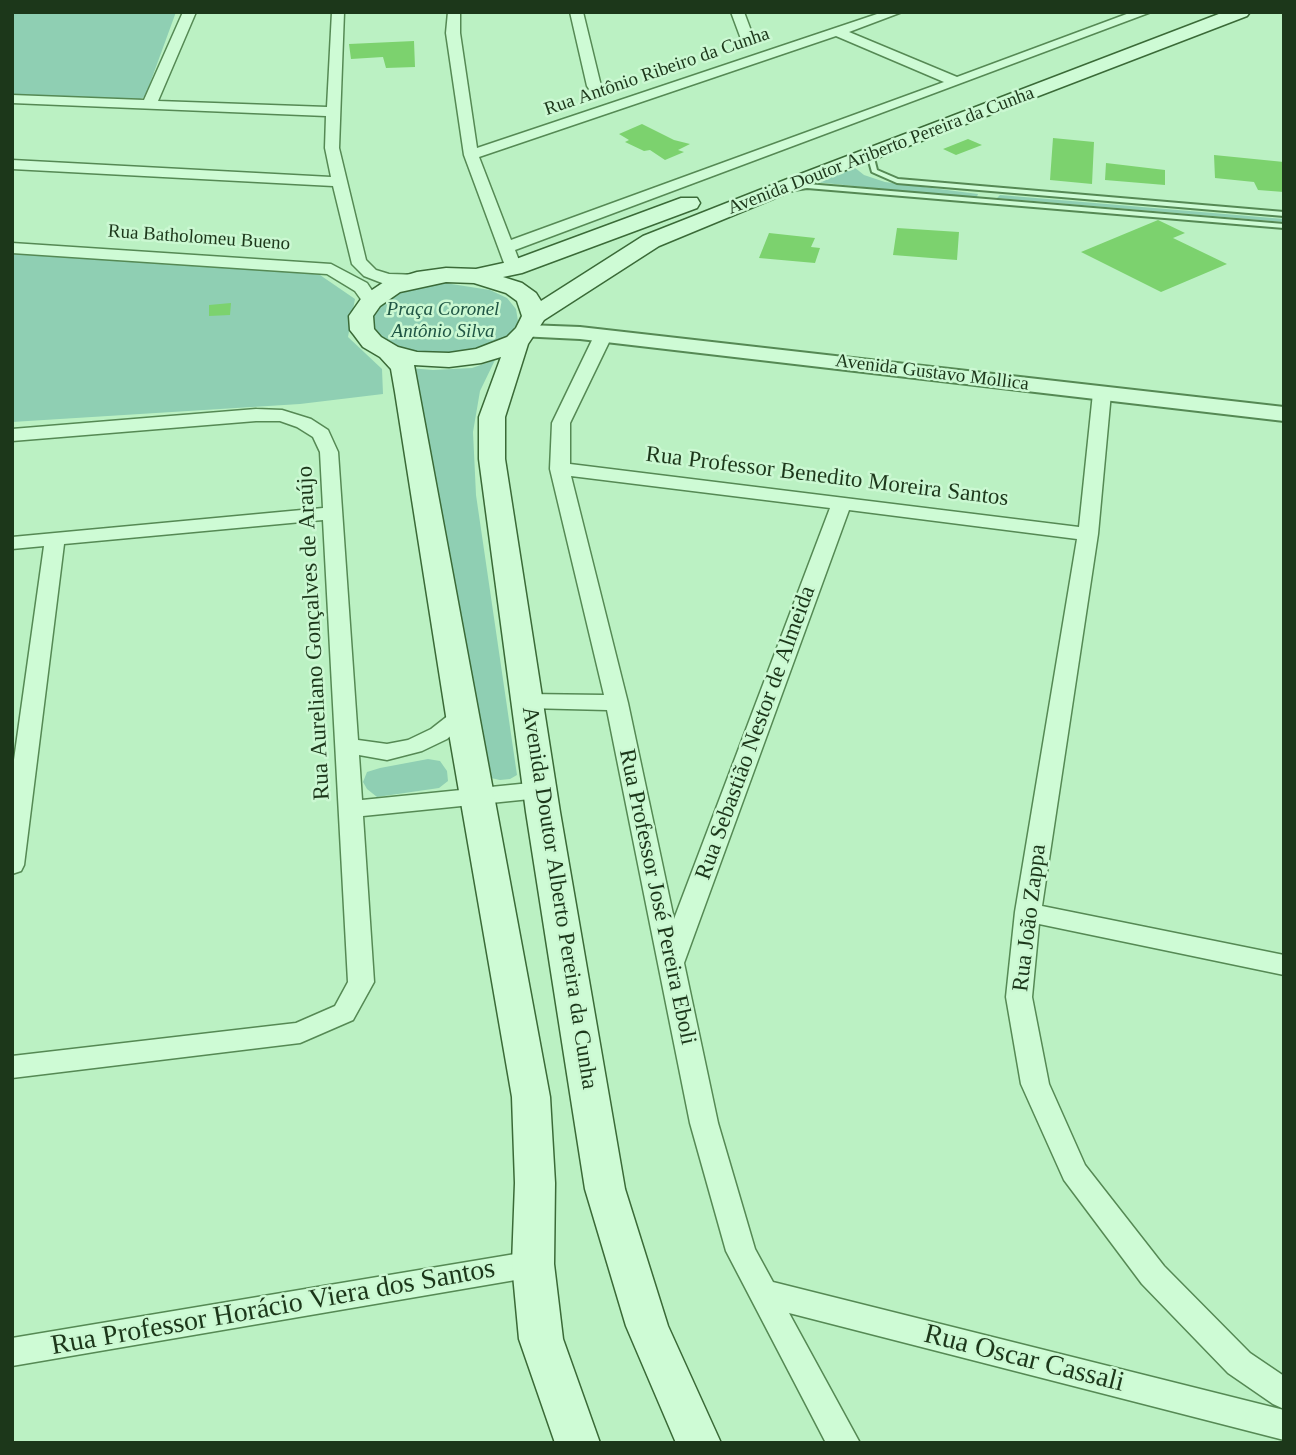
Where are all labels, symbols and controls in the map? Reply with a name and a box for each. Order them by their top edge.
street label: Rua Antônio Ribeiro da Cunha [542,23,772,121]
street label: Avenida Doutor Ariberto Pereira da Cunha [725,82,1037,220]
street label: Rua Batholomeu Bueno [107,220,291,256]
park label: Praça Coronel Antônio Silva [387,299,499,343]
street label: Avenida Gustavo Mollica [834,350,1030,396]
street label: Rua Professor Benedito Moreira Santos [644,441,1010,513]
street label: Rua Aureliano Gonçalves de Araújo [291,465,337,801]
street label: Rua Sebastião Nestor de Almeida [690,582,822,884]
street label: Avenida Doutor Alberto Pereira da Cunha [515,705,603,1091]
street label: Rua Professor José Pereira Eboli [612,747,702,1047]
street label: Rua João Zappa [1007,843,1053,993]
street label: Rua Professor Horácio Viera dos Santos [48,1252,498,1364]
street label: Rua Oscar Cassali [920,1318,1128,1400]

